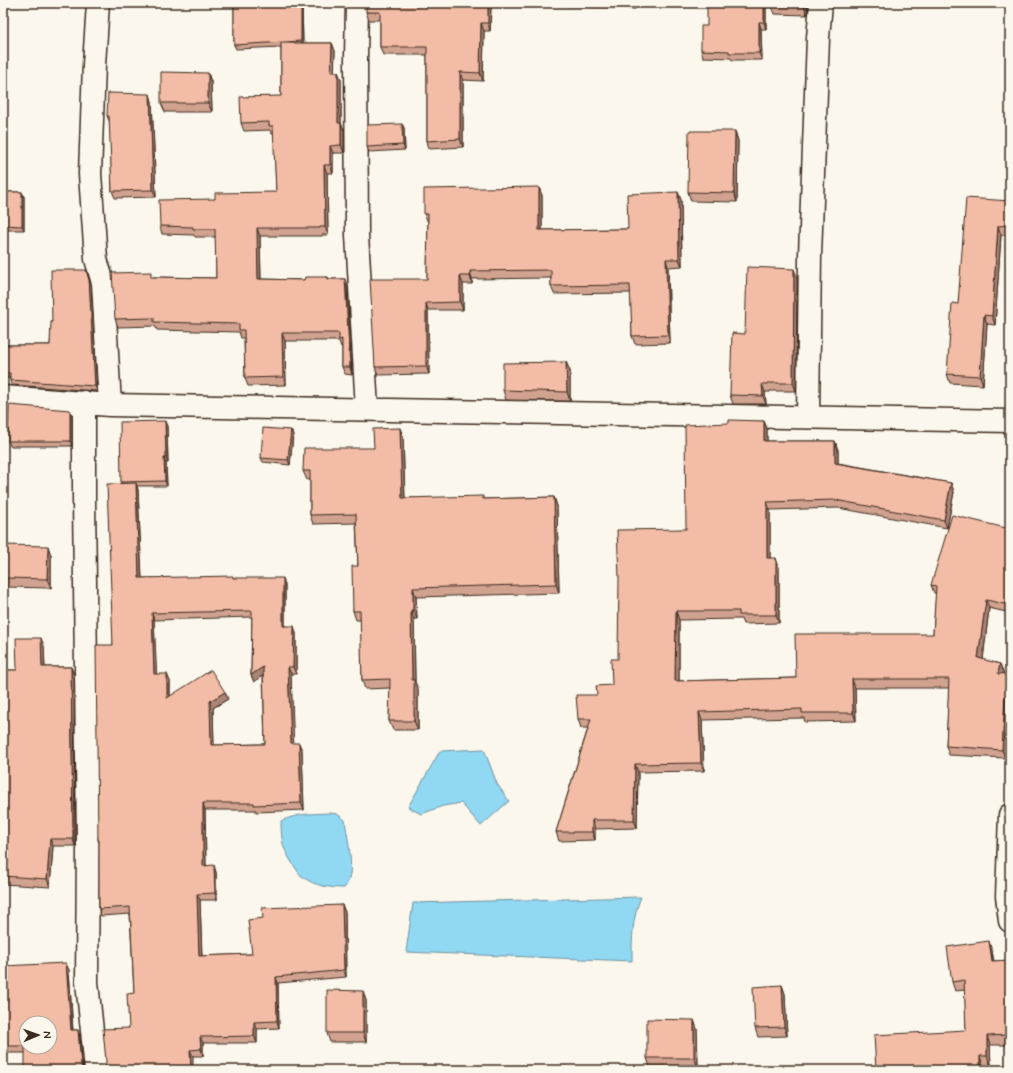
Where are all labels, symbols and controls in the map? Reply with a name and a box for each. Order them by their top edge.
north arrow [18,1015,58,1055]
text: N [40,1031,54,1039]

